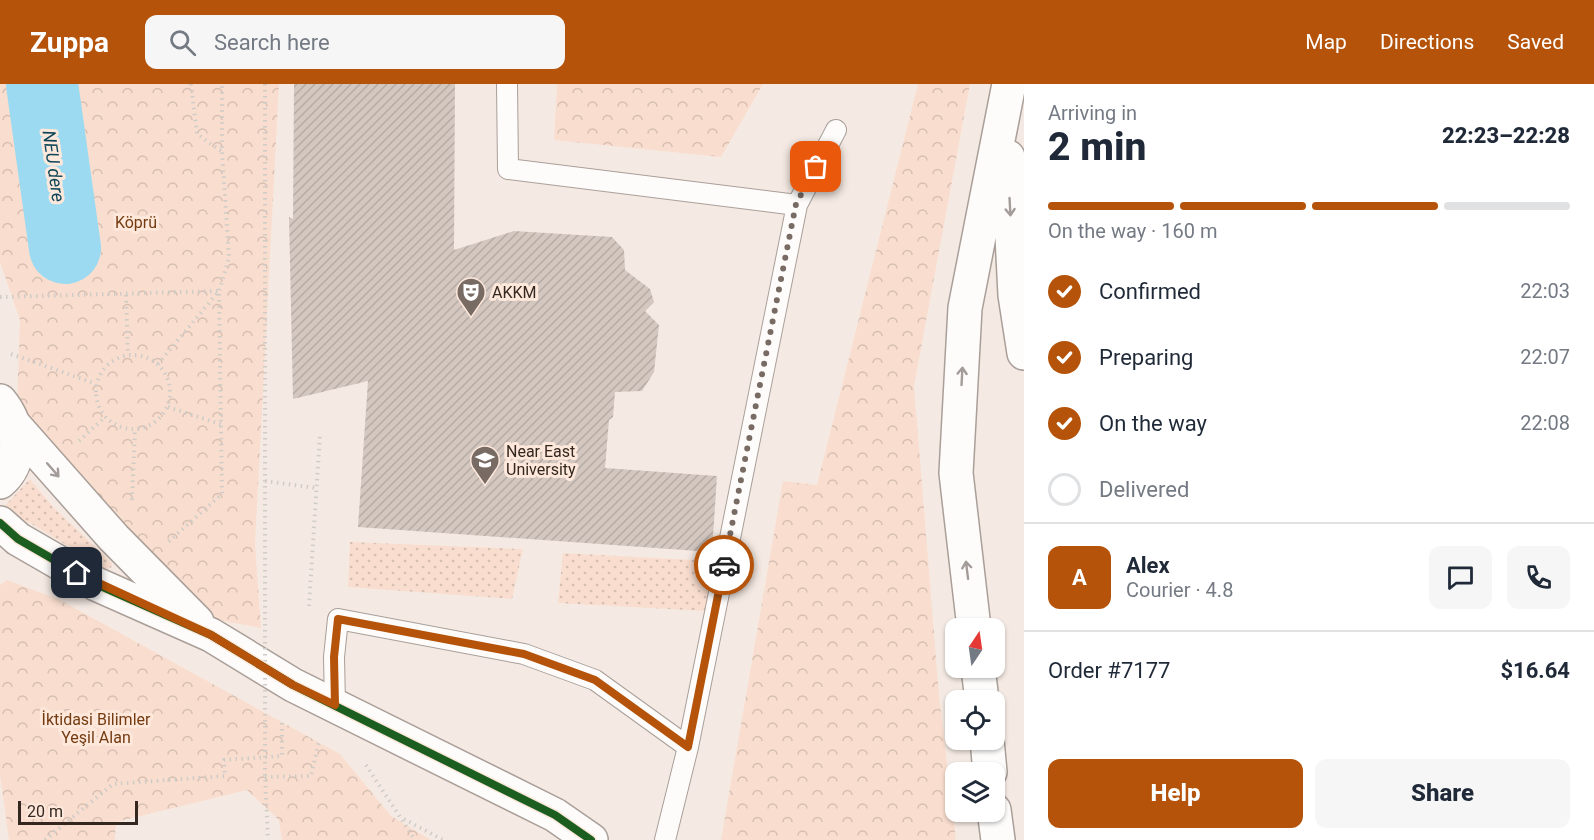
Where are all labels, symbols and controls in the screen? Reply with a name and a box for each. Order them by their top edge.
search box [145,15,565,69]
text: Zuppa [30,26,109,59]
icon: search [166,26,199,59]
text: Search here [214,30,330,55]
text: Map [1305,30,1347,54]
text: Directions [1380,30,1474,54]
text: Saved [1507,30,1564,54]
text: Arriving in [1048,101,1137,125]
text: 22:23–22:28 [1442,123,1570,148]
text: 2 min [1048,124,1146,170]
water label: NEU dere [39,129,69,203]
pin [790,141,841,192]
icon: bag [799,150,832,183]
one-way arrow [1005,197,1016,217]
park label: Köprü [115,213,157,232]
text: On the way · 160 m [1048,219,1217,243]
icon: check [1048,275,1081,308]
theatre icon: AKKM [455,276,487,318]
text: Confirmed [1099,279,1201,304]
text: 22:03 [1520,279,1570,303]
place label: AKKM [492,283,536,302]
icon: check [1048,341,1081,374]
text: Preparing [1099,345,1193,370]
text: 22:07 [1520,345,1570,369]
one-way arrow [956,367,967,387]
icon: check [1048,407,1081,440]
text: On the way [1099,411,1207,436]
text: 22:08 [1520,411,1570,435]
place label: Near East University [506,442,576,479]
school or university icon: Near East University [469,444,501,486]
one-way arrow [46,462,60,477]
text: Delivered [1099,477,1189,502]
courier [694,535,754,595]
button: chat [1429,546,1492,609]
button: phone [1507,546,1570,609]
pin [51,547,102,598]
icon: car [708,549,741,582]
text: Alex [1126,553,1170,578]
icon: home [60,556,93,589]
one-way arrow [961,561,972,581]
text: A [1072,565,1087,590]
text: Courier · 4.8 [1126,578,1233,602]
north arrow [945,618,1005,678]
map controls [945,618,1005,822]
text: Order #7177 [1048,658,1170,683]
text: $16.64 [1501,658,1570,683]
button: locate [945,690,1005,750]
park label: İktidasi Bilimler Yeşil Alan [42,710,151,747]
button: Help [1048,759,1303,828]
button: Share [1315,759,1570,828]
button: layers [945,762,1005,822]
scale bar [18,798,138,826]
text: 20 m [27,802,63,821]

